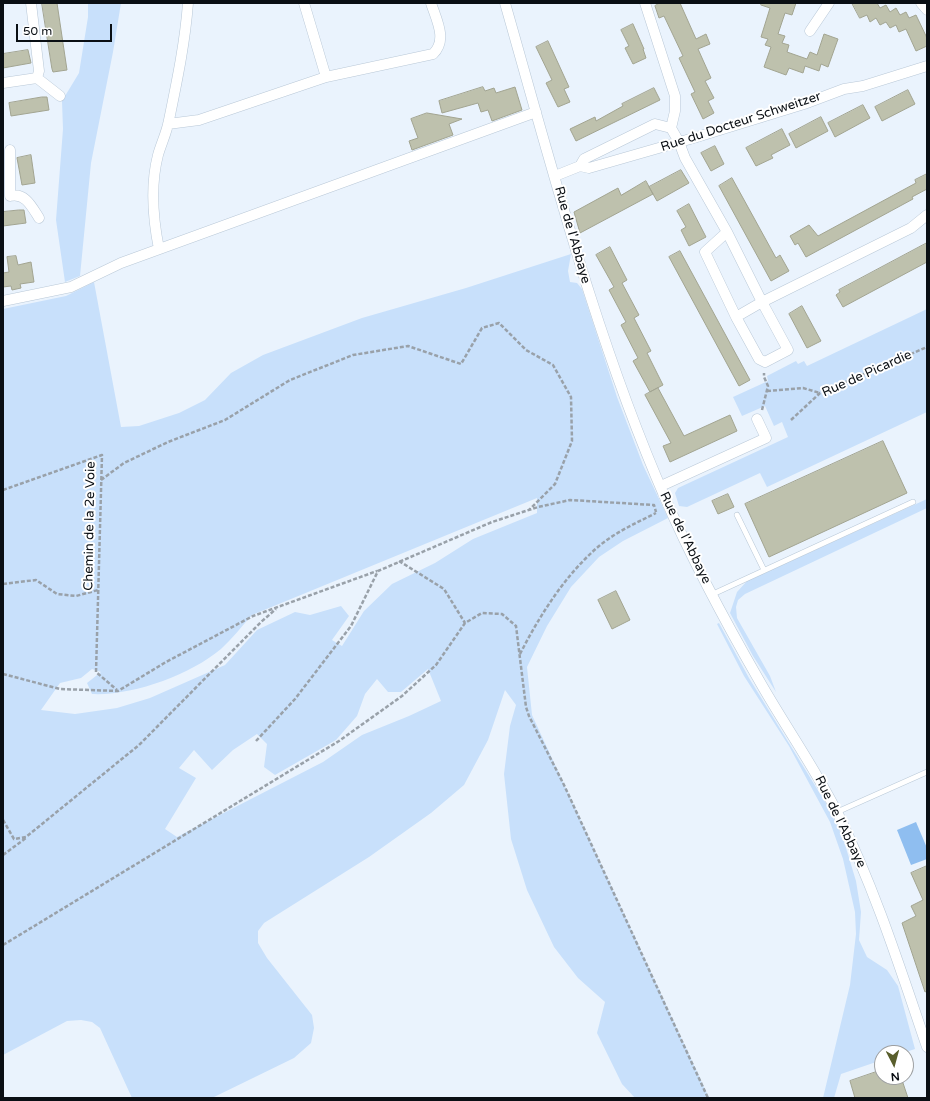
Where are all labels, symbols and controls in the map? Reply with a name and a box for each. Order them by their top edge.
scale bar [18,16,114,42]
text: 50 m [23,24,52,38]
street label: Rue du Docteur Schweitzer [659,89,823,155]
street label: Rue de l'Abbaye [551,185,593,285]
street label: Rue de Picardie [820,347,914,401]
street label: Chemin de la 2e Voie [81,461,99,591]
street label: Rue de l'Abbaye [656,489,714,587]
street label: Rue de l'Abbaye [811,773,869,871]
north arrow [874,1045,914,1085]
text: N [890,1070,900,1083]

